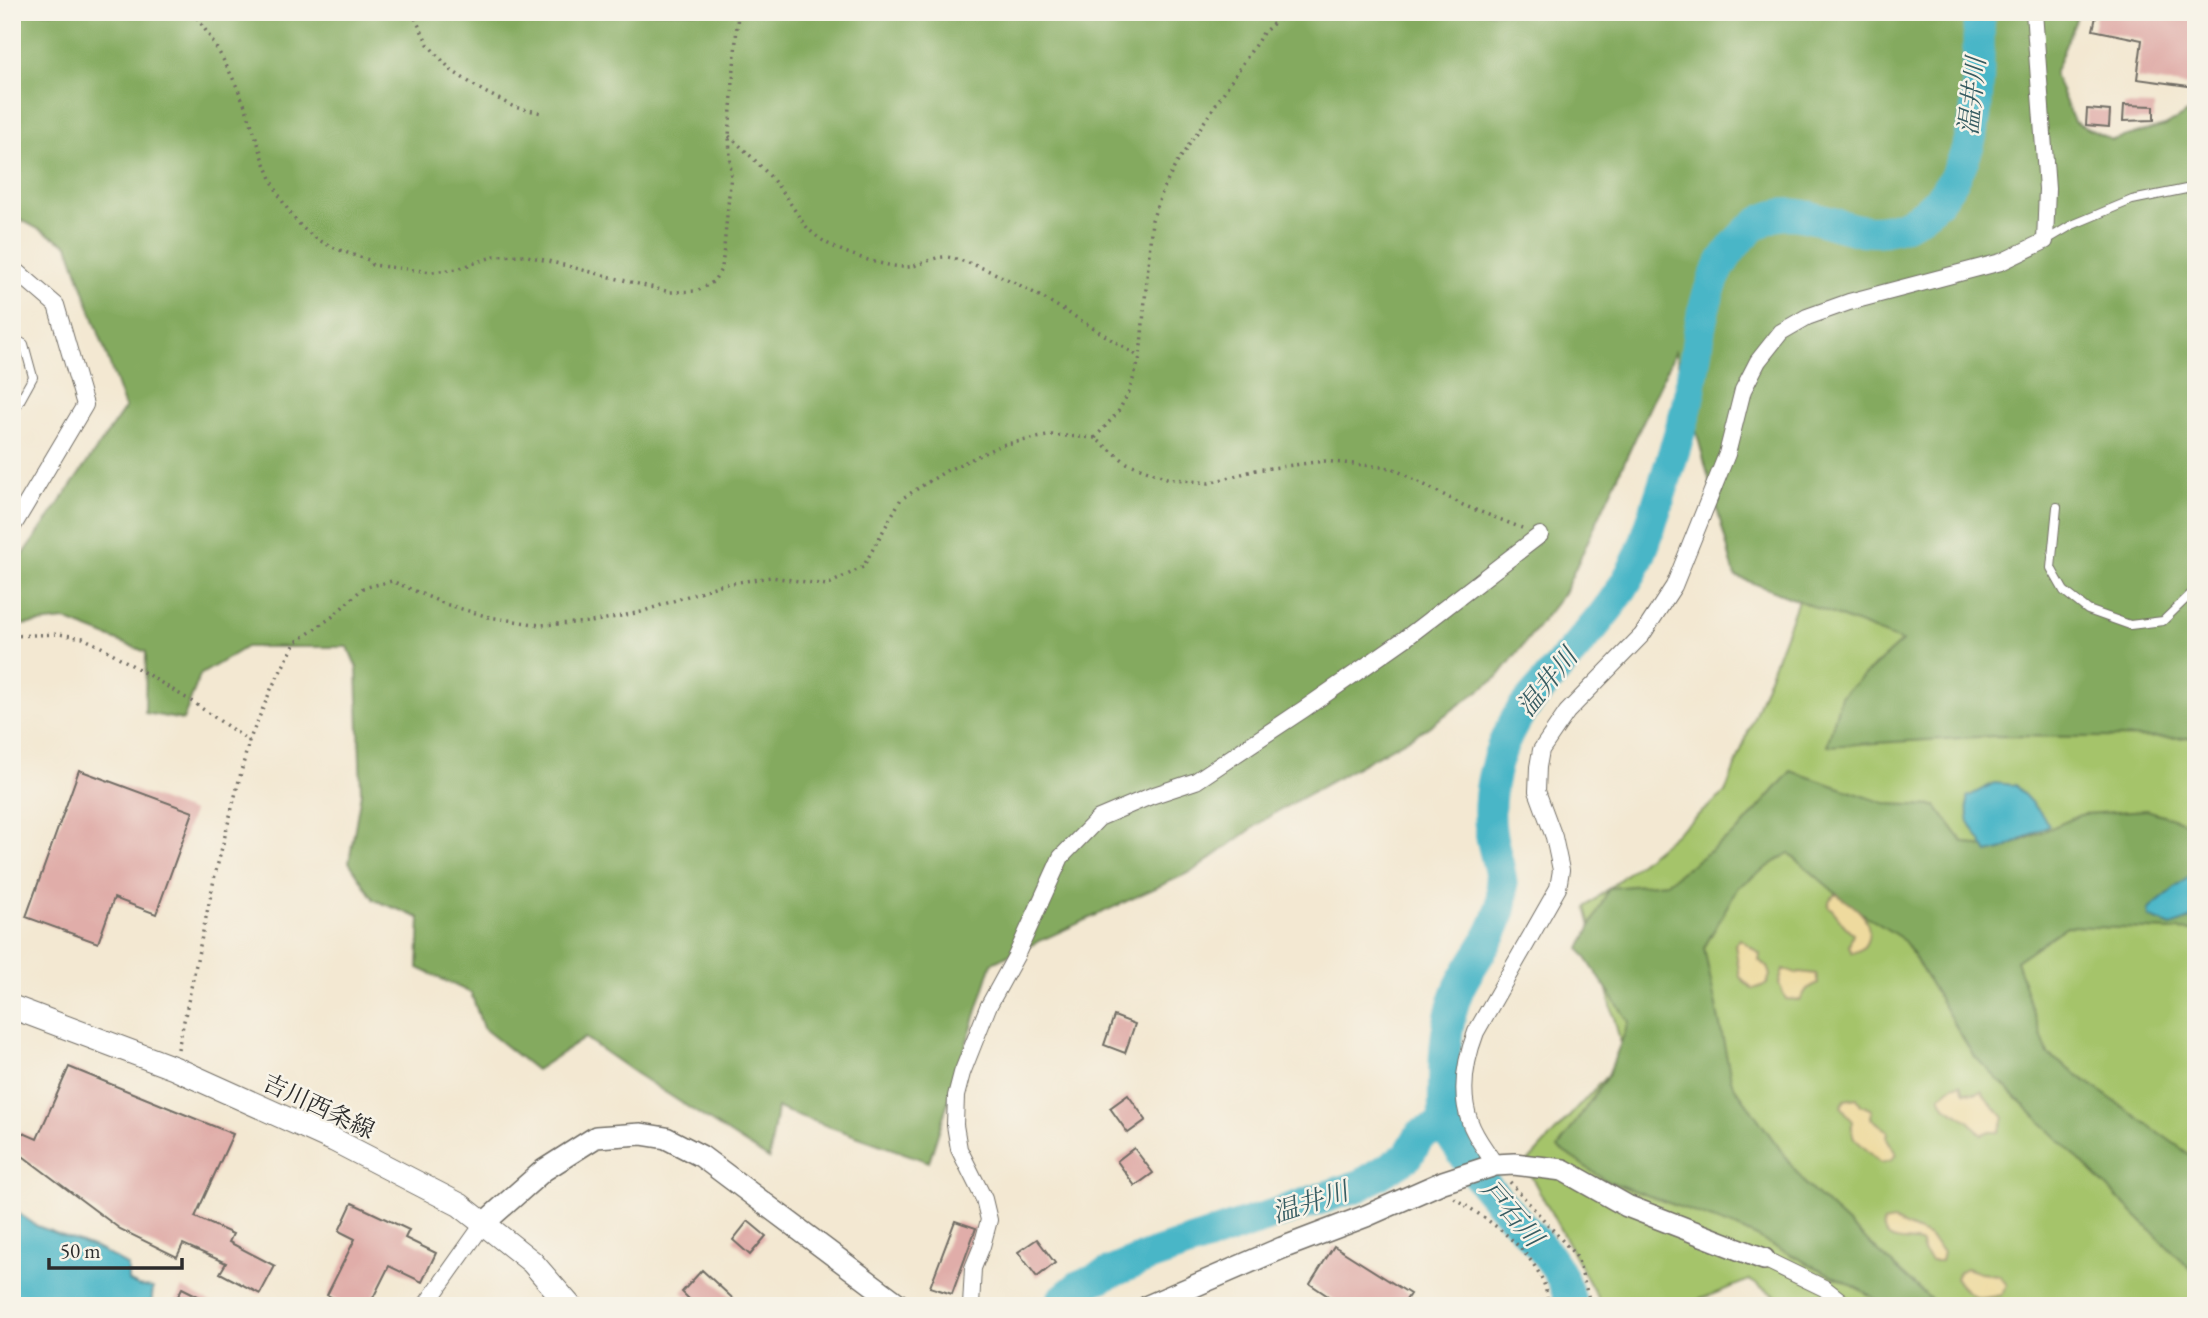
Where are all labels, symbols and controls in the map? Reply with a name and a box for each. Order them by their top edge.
water label: 温井川 [1951,52,1993,137]
water label: 温井川 [1509,639,1587,723]
street label: 吉川西条線 [258,1067,380,1145]
water label: 戸石川 [1474,1172,1552,1256]
water label: 温井川 [1268,1173,1355,1230]
scale bar [49,1227,182,1271]
text: 50 m [60,1237,101,1264]

